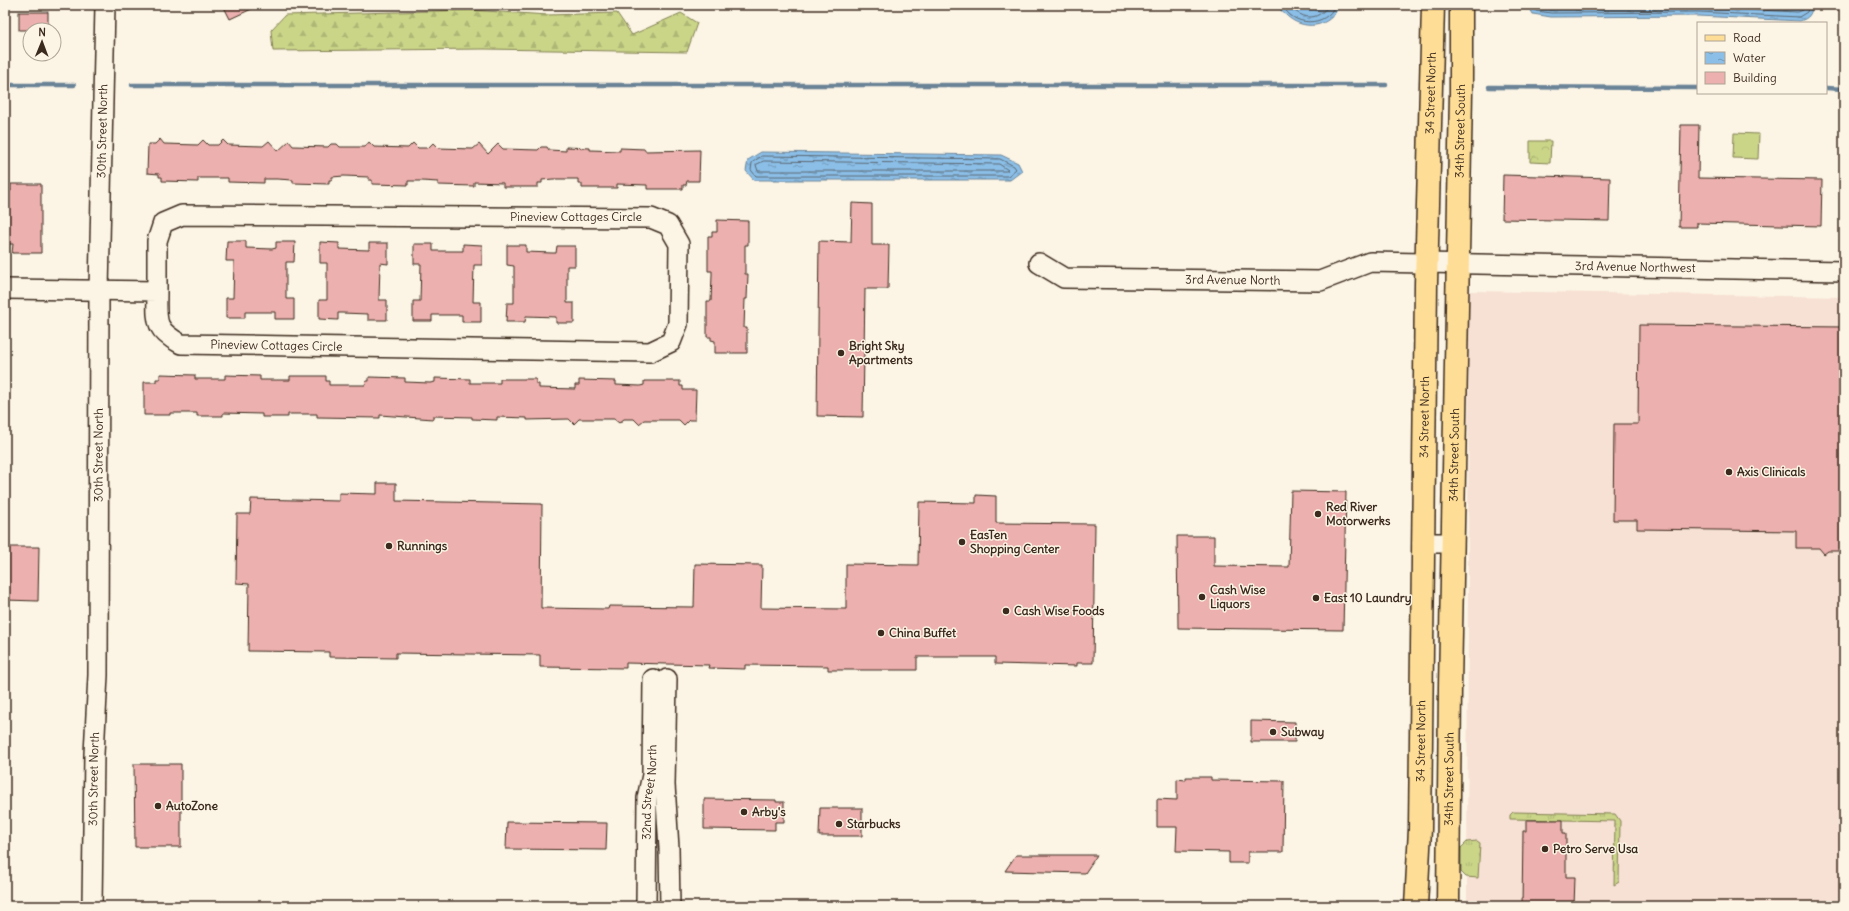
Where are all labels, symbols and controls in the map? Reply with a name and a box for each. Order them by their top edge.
north arrow [22,22,62,62]
legend [1697,22,1827,94]
text: N [38,25,46,39]
text: Road [1733,30,1761,45]
text: Water [1733,50,1766,65]
street label: 34 Street North [1422,52,1439,135]
text: Building [1733,70,1777,85]
street label: 30th Street North [93,84,110,178]
street label: 34th Street South [1451,84,1468,178]
street label: Pineview Cottages Circle [510,209,642,224]
street label: 3rd Avenue Northwest [1575,258,1696,275]
street label: 3rd Avenue North [1185,271,1281,288]
street label: Pineview Cottages Circle [210,337,343,354]
place label: Bright Sky Apartments [849,338,913,368]
marker: Bright Sky Apartments [836,348,846,358]
street label: 34 Street North [1416,376,1432,458]
street label: 30th Street North [90,408,106,502]
street label: 34th Street South [1445,408,1462,502]
place label: Axis Clinicals [1737,464,1806,479]
marker: Axis Clinicals [1724,467,1734,477]
place label: Red River Motorwerks [1326,499,1391,528]
marker: Red River Motorwerks [1313,509,1323,519]
place label: EasTen Shopping Center [970,527,1059,557]
marker: EasTen Shopping Center [957,537,967,547]
place label: Runnings [397,538,448,554]
marker: Runnings [384,541,394,551]
place label: Cash Wise Liquors [1210,582,1266,612]
place label: East 10 Laundry [1324,590,1412,606]
marker: Cash Wise Liquors [1197,592,1207,602]
marker: East 10 Laundry [1311,593,1321,603]
place label: Cash Wise Foods [1014,603,1105,618]
marker: Cash Wise Foods [1001,606,1011,616]
place label: China Buffet [889,625,957,640]
marker: China Buffet [876,628,886,638]
street label: 34 Street North [1413,700,1428,782]
place label: Subway [1281,724,1325,740]
marker: Subway [1268,727,1278,737]
street label: 30th Street North [85,731,102,826]
street label: 34th Street South [1441,732,1457,826]
street label: 32nd Street North [639,744,659,840]
place label: AutoZone [166,798,219,813]
marker: AutoZone [153,801,163,811]
place label: Arby's [752,804,786,820]
marker: Arby's [739,807,749,817]
place label: Starbucks [847,816,901,831]
marker: Starbucks [834,819,844,829]
place label: Petro Serve Usa [1553,841,1638,856]
marker: Petro Serve Usa [1540,844,1550,854]

